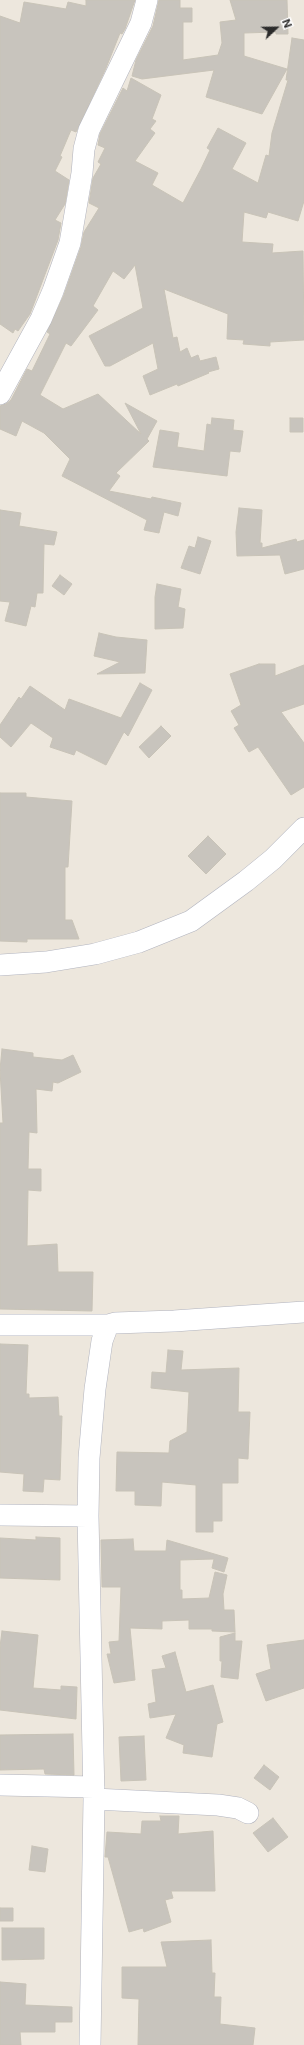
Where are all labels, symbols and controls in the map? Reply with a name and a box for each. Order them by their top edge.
north arrow [256,8,296,48]
text: N [279,17,295,30]

